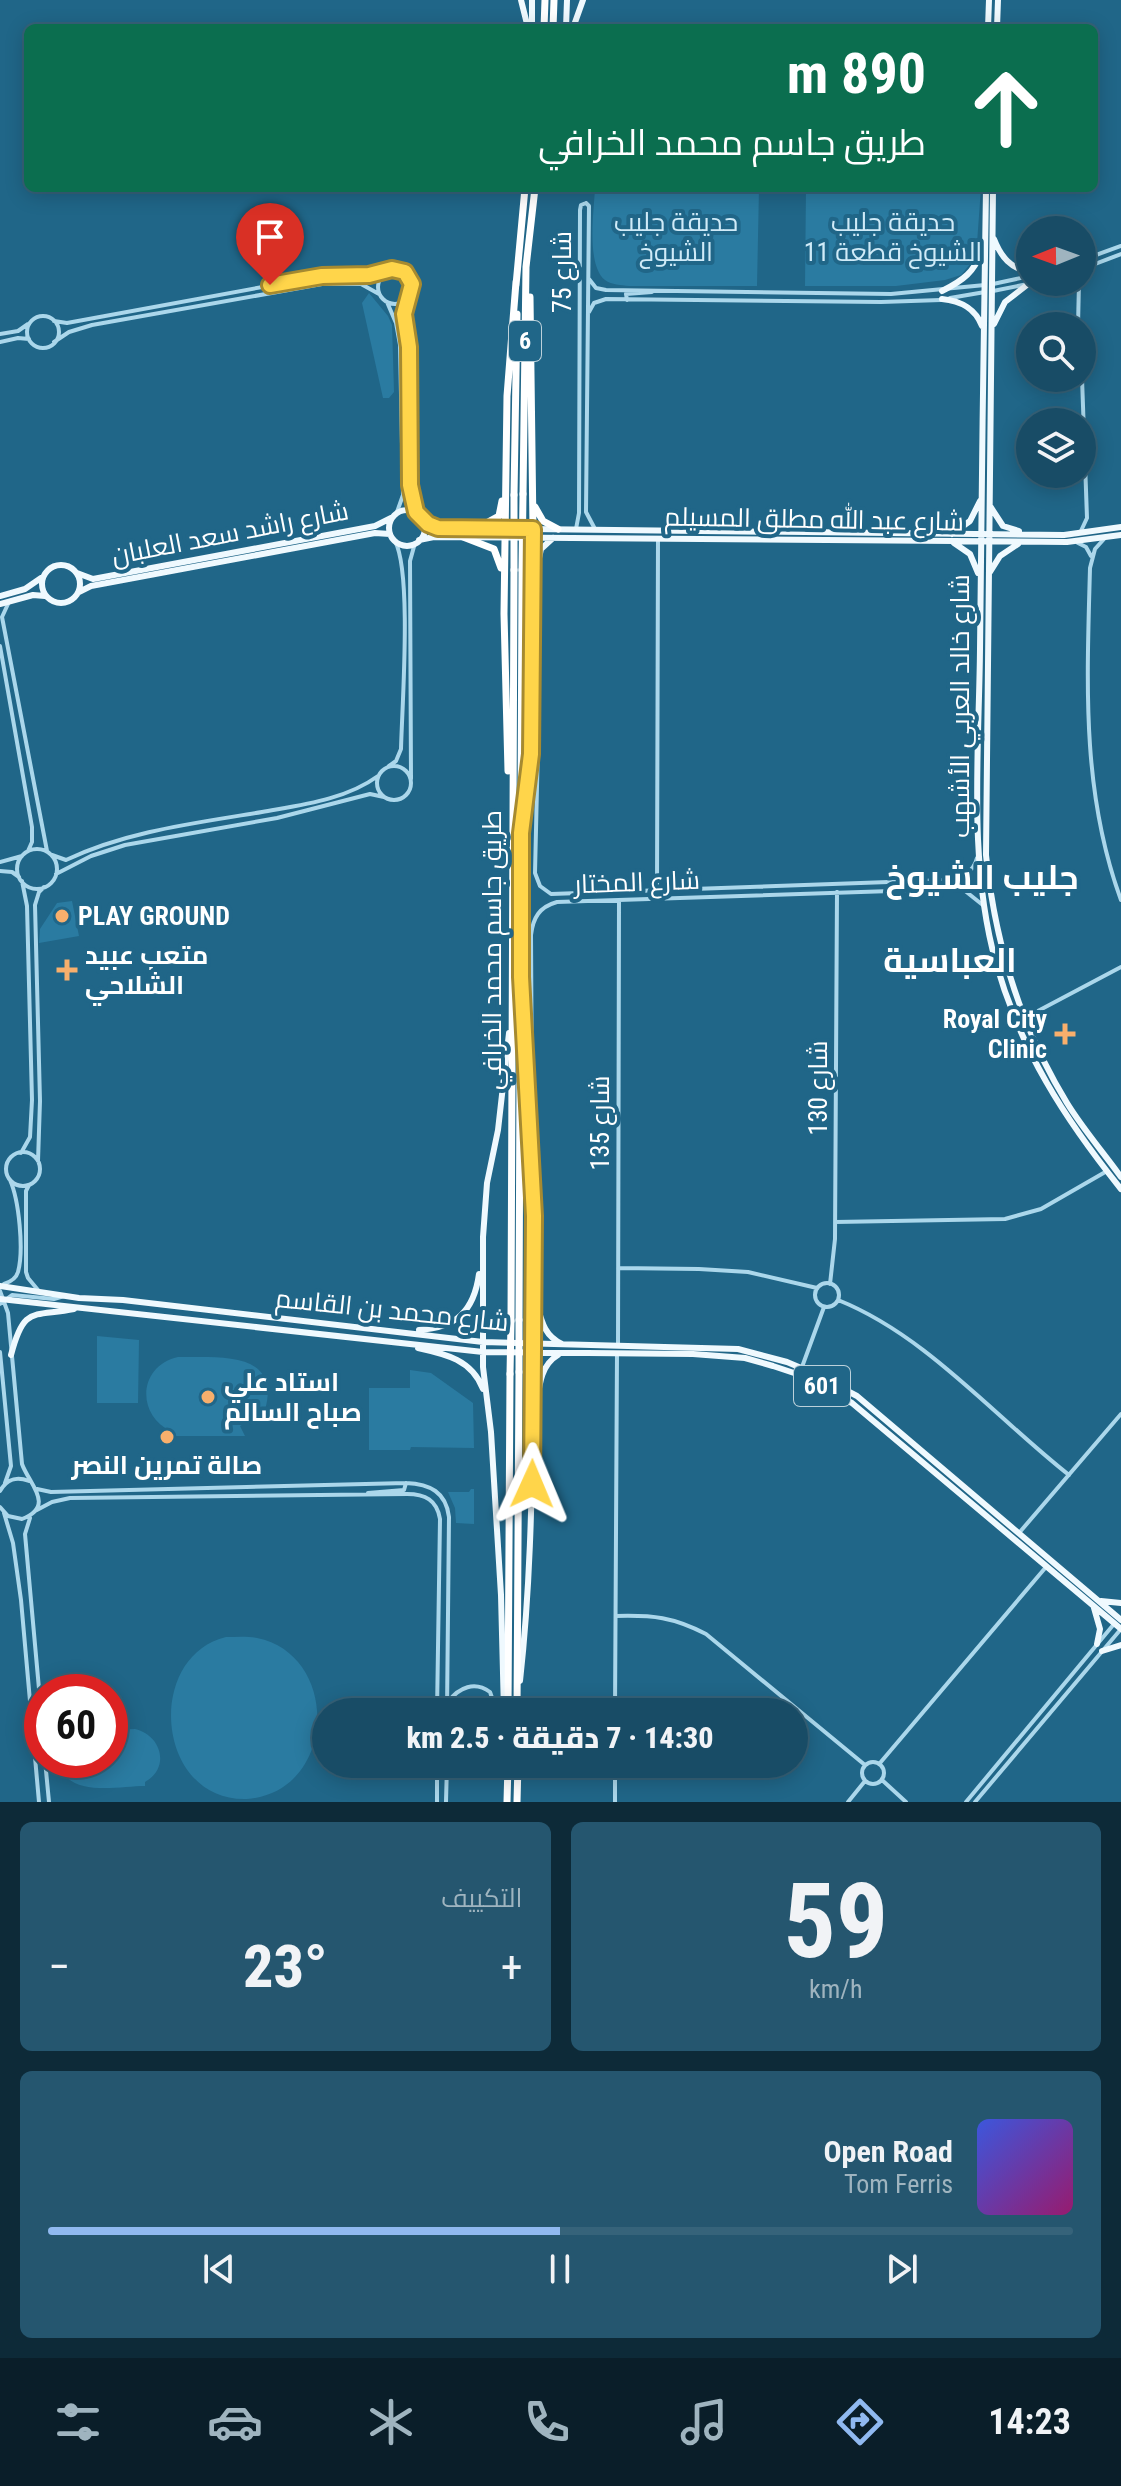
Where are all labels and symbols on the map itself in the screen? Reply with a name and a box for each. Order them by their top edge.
pin [236,203,304,285]
park label: حديقة جليب الشيوخ [614,207,738,269]
park label: حديقة جليب الشيوخ قطعة 11 [804,207,982,269]
north arrow [1016,216,1096,296]
street label: شارع 75 [547,231,579,313]
road number: 6 [509,321,541,361]
street label: شارع راشد سعد العلبان [109,495,351,573]
street label: شارع عبد الله مطلق المسيلم [664,499,964,540]
street label: شارع خالد العربي الأشهب [945,574,981,838]
street label: طريق جاسم محمد الخرافي [477,810,513,1090]
district label: جليب الشيوخ [885,857,1079,900]
street label: شارع المختار [572,865,700,901]
place label: PLAY GROUND [78,901,230,931]
marker: PLAY GROUND [53,907,71,925]
place label: متعب عبيد الشلاحي [85,940,208,1006]
district label: العباسية [883,940,1017,980]
marker: متعب عبيد الشلاحي [56,959,78,981]
place label: Royal City Clinic [943,1004,1047,1064]
marker: Royal City Clinic [1054,1023,1076,1045]
street label: شارع 130 [803,1041,835,1135]
street label: شارع 135 [585,1076,617,1170]
street label: شارع محمد بن القاسم [274,1283,510,1340]
road number: 601 [794,1366,850,1406]
place label: استاد علي صباح السالم [224,1367,362,1430]
marker: استاد علي صباح السالم [199,1388,217,1406]
marker: صالة تمرين النصر [158,1428,176,1446]
position arrow [490,1442,574,1526]
place label: صالة تمرين النصر [71,1450,262,1481]
speed limit sign: 60 [24,1674,128,1778]

